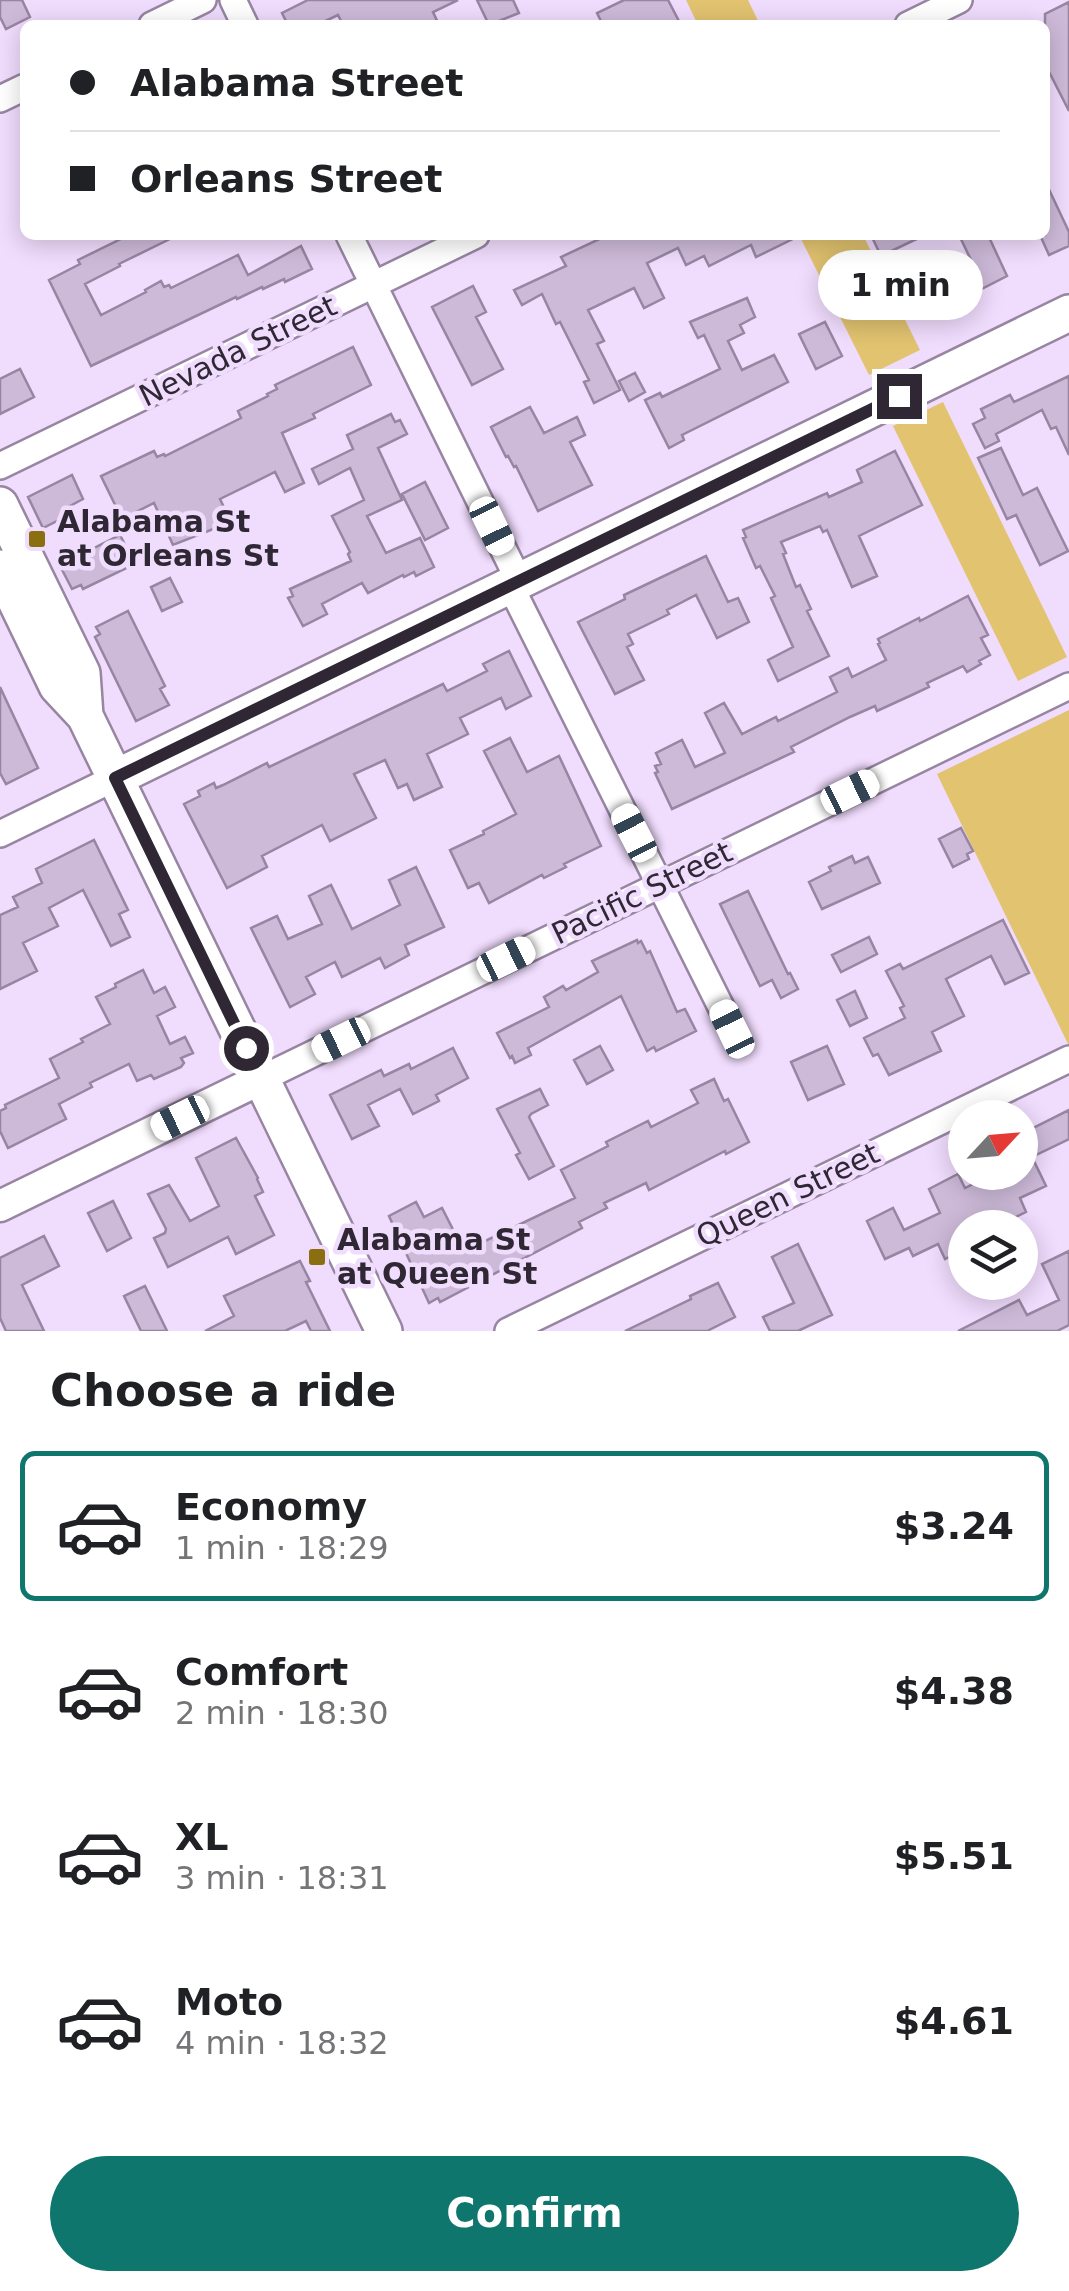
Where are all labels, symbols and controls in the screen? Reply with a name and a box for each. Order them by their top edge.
text: Alabama Street [130,61,463,105]
text: Orleans Street [130,157,442,201]
callout: 1 min [816,251,982,321]
text: 1 min [850,266,951,304]
street label: Nevada Street [133,288,342,413]
route end [877,374,922,419]
car [465,492,519,560]
place label: Alabama St at Orleans St [57,504,279,573]
marker: Alabama St at Orleans St [26,528,48,550]
car [816,765,884,819]
car [607,799,661,867]
street label: Pacific Street [546,834,738,951]
car [472,932,540,986]
car [705,995,759,1063]
car [307,1013,375,1067]
route start [224,1026,269,1071]
car [146,1091,214,1145]
north arrow [948,1100,1038,1190]
map controls [948,1100,1038,1300]
street label: Queen Street [691,1135,885,1254]
button: layers [948,1210,1038,1300]
place label: Alabama St at Queen St [337,1222,537,1291]
marker: Alabama St at Queen St [306,1246,328,1268]
text: Choose a ride [50,1364,396,1417]
icon: car [55,1481,145,1571]
text: Economy [175,1485,367,1529]
text: $3.24 [894,1504,1014,1548]
text: 1 min · 18:29 [175,1529,389,1567]
icon: car [55,1646,145,1736]
text: Comfort [175,1650,348,1694]
text: $4.38 [894,1669,1014,1713]
text: 2 min · 18:30 [175,1694,389,1732]
icon: car [55,1811,145,1901]
text: XL [175,1815,229,1859]
text: $5.51 [894,1834,1014,1878]
text: 3 min · 18:31 [175,1859,389,1897]
icon: car [55,1976,145,2066]
text: Moto [175,1980,283,2024]
text: $4.61 [894,1999,1014,2043]
text: 4 min · 18:32 [175,2024,389,2062]
button: Confirm [50,2156,1019,2271]

